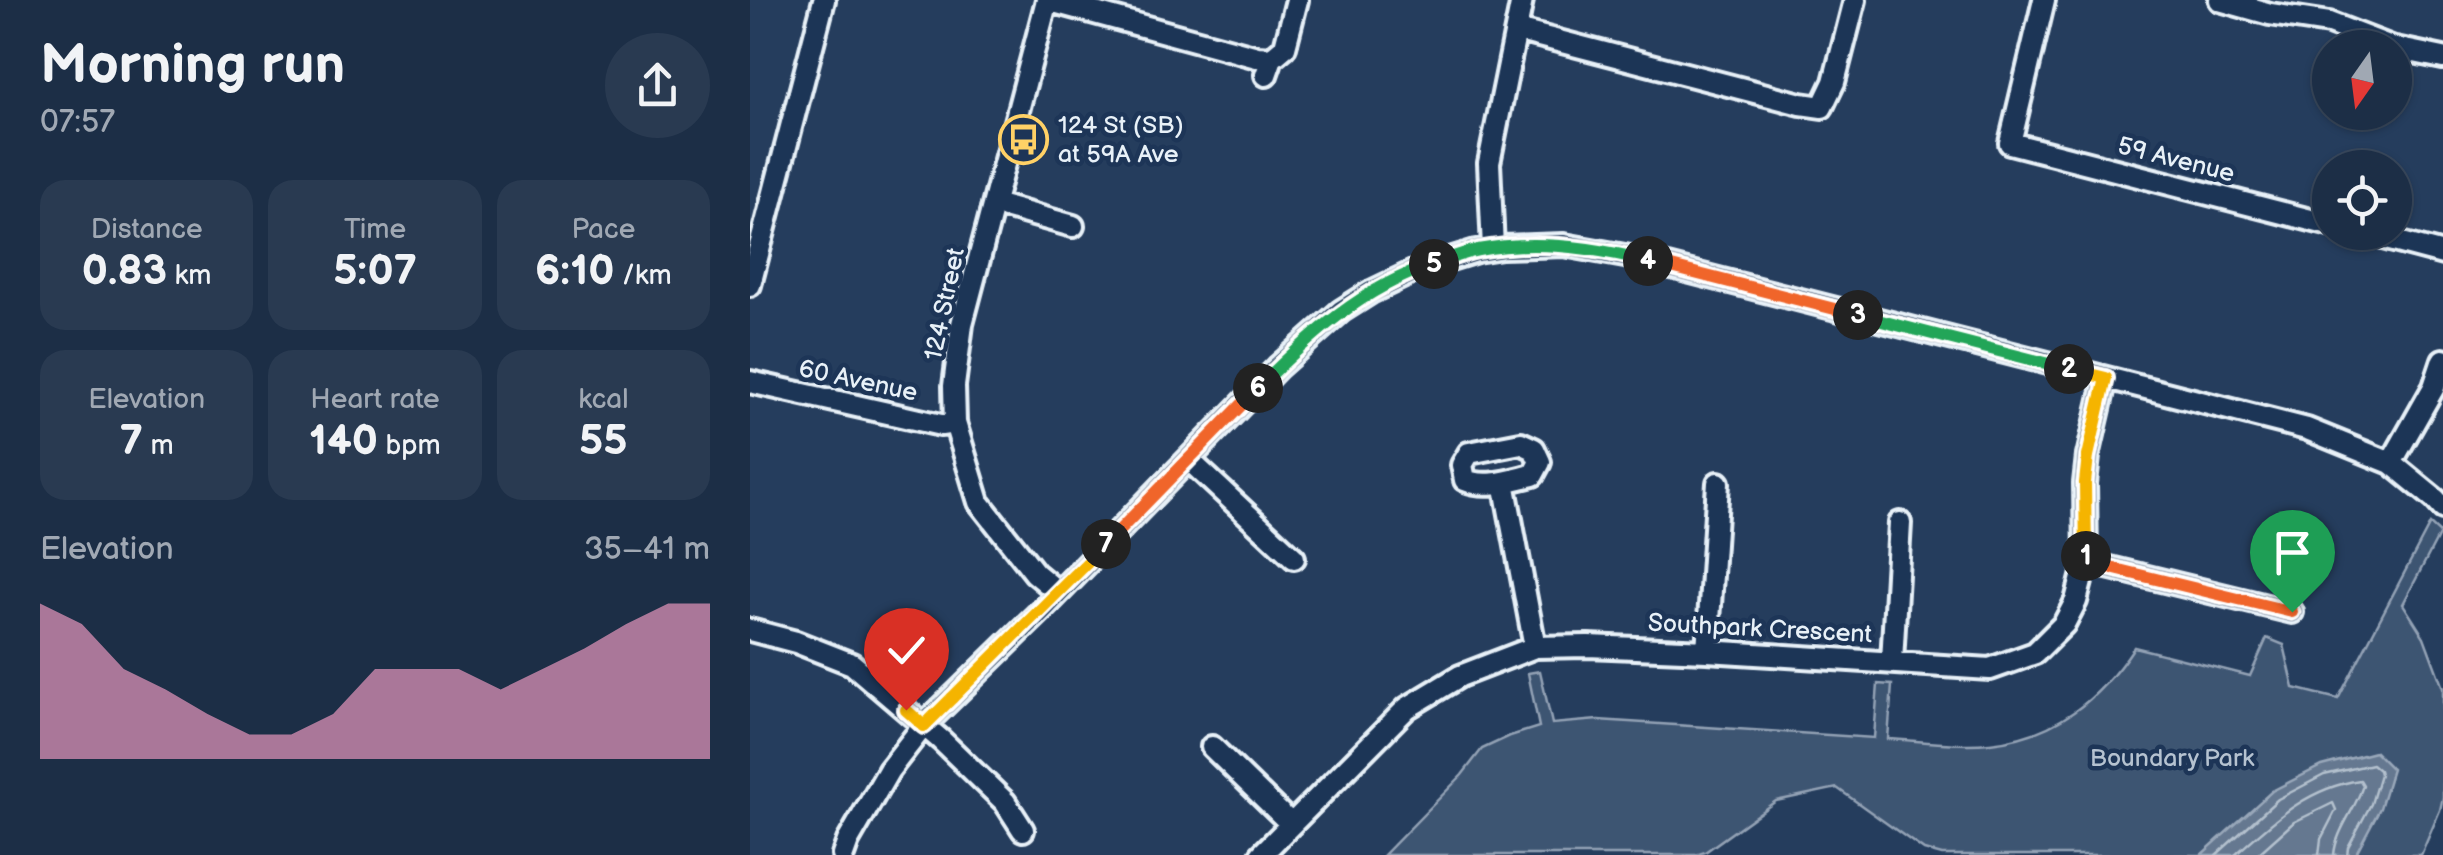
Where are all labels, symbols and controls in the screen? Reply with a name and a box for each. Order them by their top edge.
north arrow [2312,30,2412,130]
map controls [2312,30,2412,250]
text: Morning run [40,32,345,99]
button: share [605,33,710,138]
text: 07:57 [40,103,115,142]
place label: 124 St (SB) at 59A Ave [1058,110,1184,170]
bus stop icon: 124 St (SB) at 59A Ave [997,113,1049,165]
street label: 59 Avenue [2114,131,2238,190]
button: locate [2312,150,2412,250]
text: Distance [91,213,203,246]
text: Time [344,213,406,246]
text: Pace [571,213,635,246]
pin: 4 [1623,236,1673,286]
pin: 5 [1409,239,1459,289]
text: 4 [1640,244,1656,277]
street label: 124 Street [918,245,972,363]
text: 0.83 [82,246,167,297]
text: 5:07 [333,246,417,297]
text: 6:10 [535,246,614,297]
text: 5 [1426,247,1442,280]
text: km [167,259,211,292]
text: /km [614,259,672,292]
pin: 3 [1833,290,1883,340]
text: 3 [1850,298,1866,331]
pin: 2 [2044,344,2094,394]
text: 2 [2061,352,2077,385]
street label: 60 Avenue [796,353,920,409]
pin: 6 [1233,363,1283,413]
text: 6 [1250,371,1266,404]
text: Elevation [88,383,205,416]
text: Heart rate [310,383,440,416]
text: kcal [578,383,628,416]
text: 7 [120,416,143,467]
text: 140 [309,416,378,467]
text: 55 [579,416,628,467]
text: m [143,429,174,462]
text: bpm [378,429,441,462]
pin [2250,510,2335,613]
pin: 7 [1081,519,1131,569]
icon: arrive [2265,525,2320,580]
text: 7 [1098,527,1114,560]
text: Elevation [40,530,173,569]
text: 35–41 m [584,530,710,569]
pin: 1 [2061,531,2111,581]
text: 1 [2080,539,2092,572]
pin [864,608,949,711]
street label: Southpark Crescent [1647,608,1873,650]
icon: check [879,623,934,678]
park label: Boundary Park [2090,743,2255,774]

